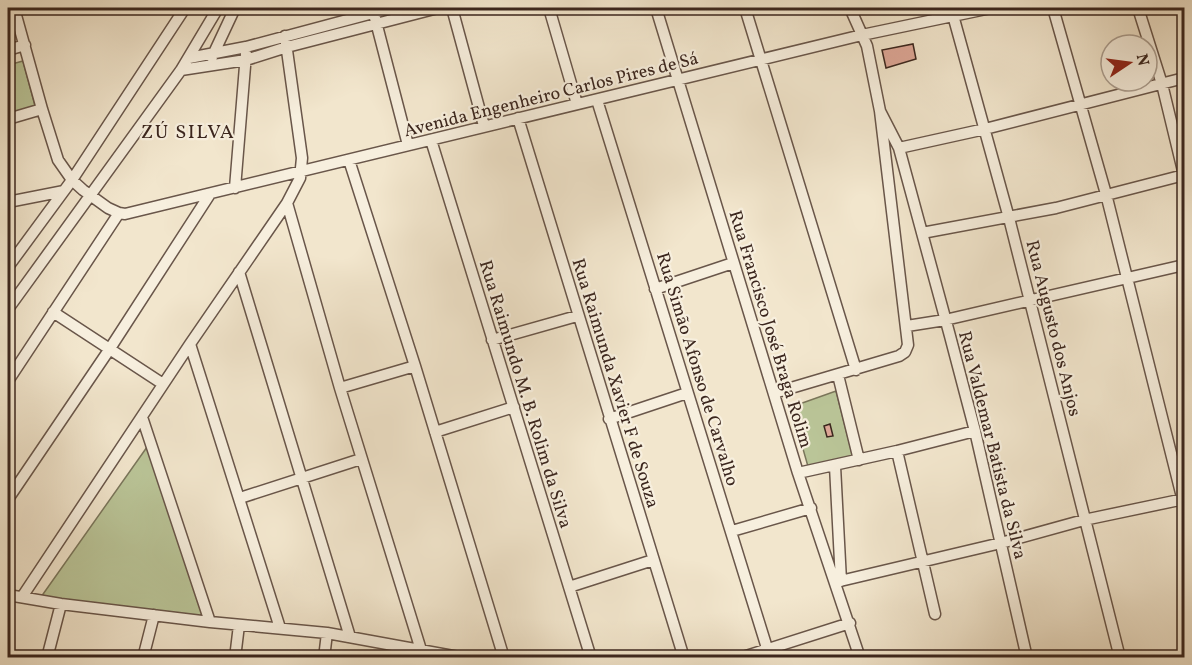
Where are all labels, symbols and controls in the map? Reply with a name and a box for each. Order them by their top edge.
north arrow [1099,33,1159,93]
street label: Avenida Engenheiro Carlos Pires de Sá [401,47,701,144]
text: N [1130,52,1154,69]
district label: ZÚ SILVA [141,119,235,147]
street label: Rua Francisco José Braga Rolim [721,208,818,451]
street label: Rua Augusto dos Anjos [1019,238,1087,419]
street label: Rua Simão Afonso de Carvalho [649,250,744,489]
street label: Rua Raimunda Xavier F de Souza [565,256,665,511]
street label: Rua Raimundo M. B. Rolim da Silva [472,257,577,532]
street label: Rua Valdemar Batista da Silva [951,329,1032,562]

